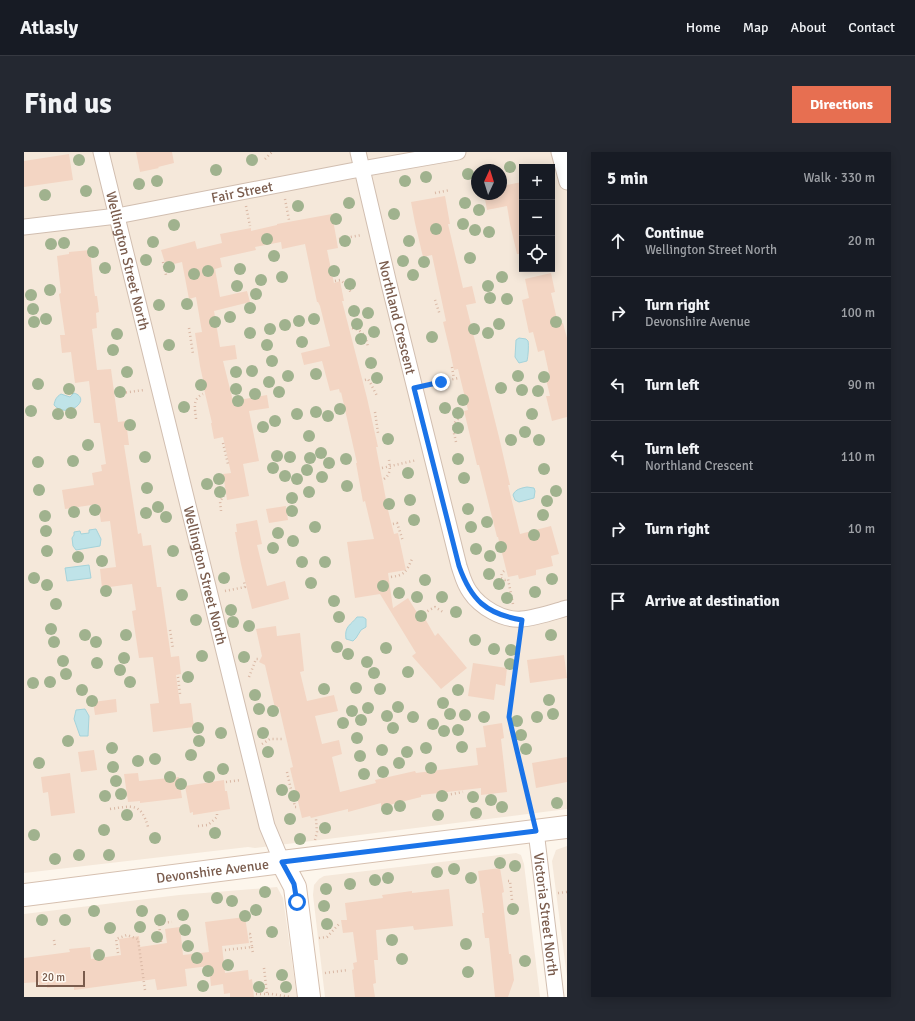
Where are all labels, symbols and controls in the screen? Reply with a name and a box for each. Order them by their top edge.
text: Atlasly [20,16,78,40]
text: Home [686,19,721,36]
text: Map [743,19,768,36]
text: About [790,19,826,36]
text: Contact [848,19,895,36]
button: Directions [792,86,891,123]
text: Find us [24,87,112,121]
north arrow [471,164,507,200]
map controls [519,164,555,272]
button: + [519,164,555,200]
text: 5 min [607,168,648,189]
text: Walk · 330 m [804,170,875,186]
street label: Fair Street [210,178,275,207]
street label: Wellington Street North [102,190,153,332]
button: − [519,200,555,236]
text: Continue [645,224,704,242]
icon: ahead [607,230,629,252]
text: 20 m [848,233,875,249]
button: locate [519,236,555,272]
text: Wellington Street North [645,242,777,258]
street label: Northland Crescent [375,259,419,376]
text: Turn right [645,296,710,314]
icon: right [607,302,629,324]
text: 100 m [841,305,875,321]
text: Devonshire Avenue [645,314,750,330]
route end [432,373,450,391]
icon: left [607,374,629,396]
text: Turn left [645,376,699,394]
text: 90 m [848,377,875,393]
text: Turn left [645,440,699,458]
icon: left [607,446,629,468]
text: 110 m [841,449,875,465]
text: Northland Crescent [645,458,753,474]
street label: Wellington Street North [179,504,230,647]
icon: right [607,518,629,540]
text: Turn right [645,520,710,538]
text: 10 m [848,521,875,537]
icon: arrive [607,590,629,612]
text: Arrive at destination [645,592,780,610]
street label: Victoria Street North [530,852,561,977]
street label: Devonshire Avenue [155,856,270,887]
route start [288,893,306,911]
scale bar [36,969,85,988]
text: 20 m [42,971,65,984]

